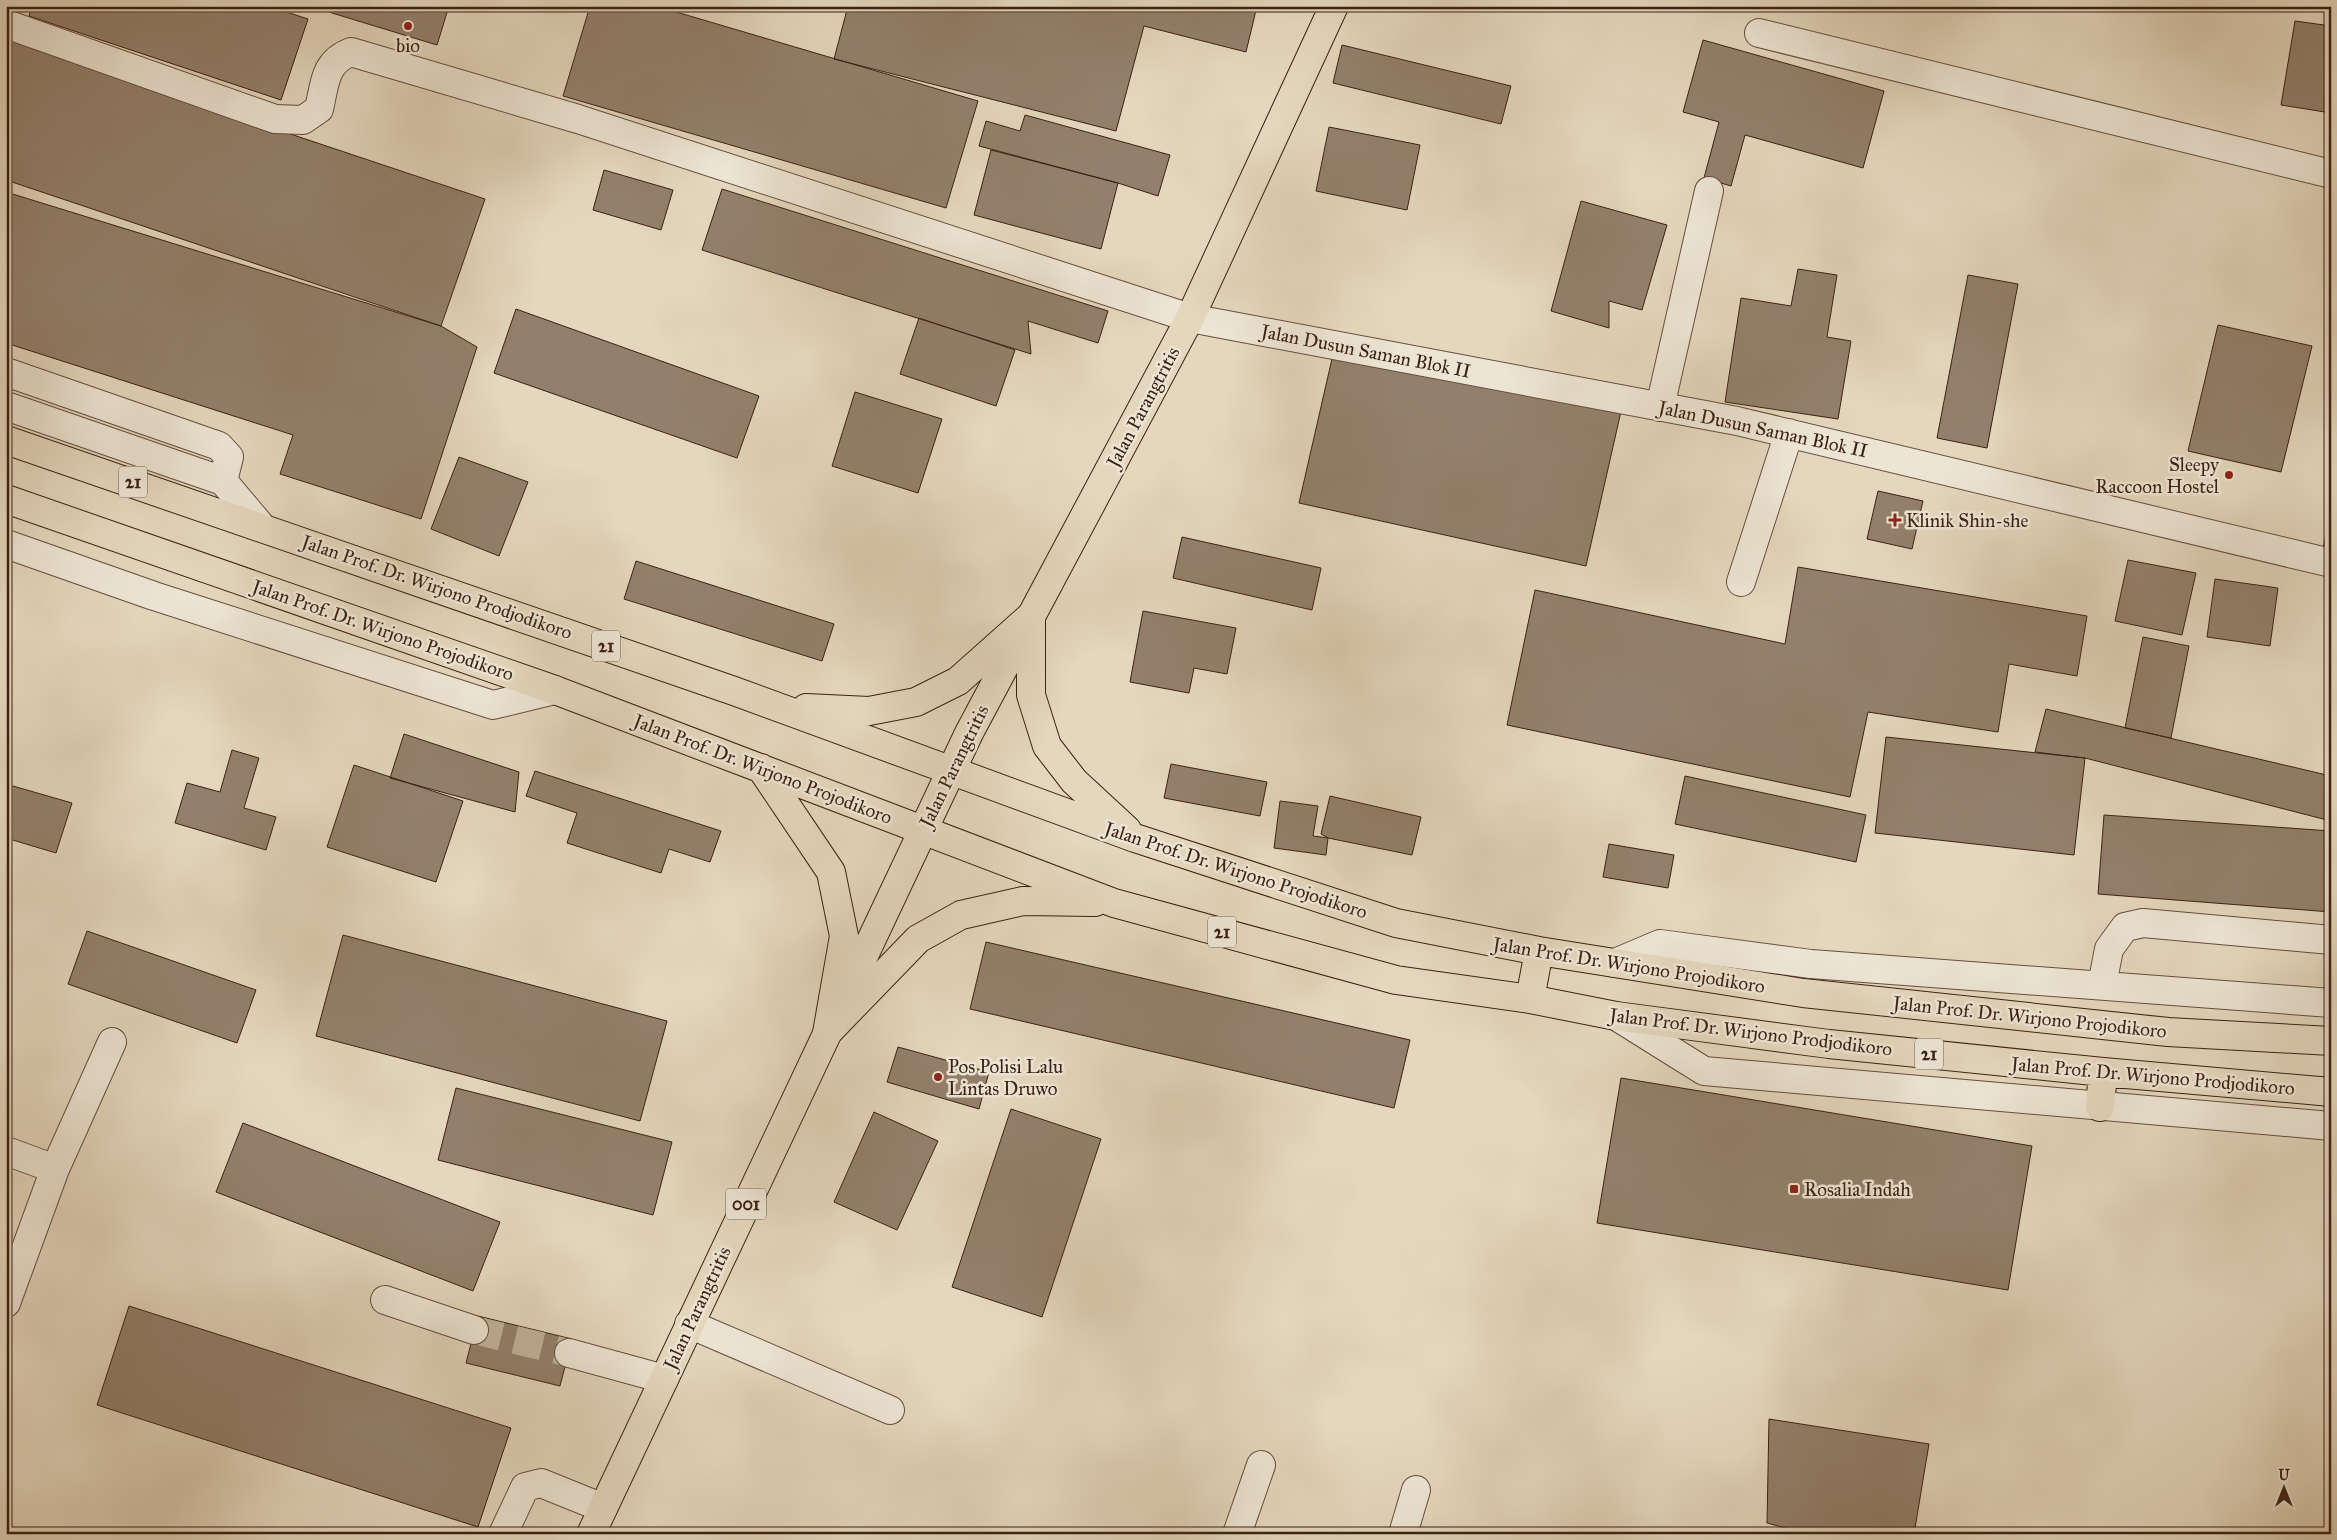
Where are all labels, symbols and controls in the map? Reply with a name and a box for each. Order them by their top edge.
marker: bio [402,20,414,32]
place label: bio [396,34,420,57]
street label: Jalan Dusun Saman Blok II [1257,319,1473,384]
street label: Jalan Parangtritis [1101,343,1185,474]
street label: Jalan Dusun Saman Blok II [1654,395,1870,463]
place label: Sleepy Raccoon Hostel [2095,453,2220,498]
road number: 21 [119,467,147,498]
marker: Sleepy Raccoon Hostel [2223,469,2235,481]
place label: Klinik Shin-she [1906,509,2028,532]
marker: Klinik Shin-she [1888,513,1902,527]
street label: Jalan Prof. Dr. Wirjono Prodjodikoro [297,529,575,645]
street label: Jalan Prof. Dr. Wirjono Projodikoro [247,574,517,687]
road number: 21 [592,630,620,661]
street label: Jalan Parangtritis [914,701,995,833]
street label: Jalan Prof. Dr. Wirjono Projodikoro [628,708,896,830]
street label: Jalan Prof. Dr. Wirjono Projodikoro [1100,816,1371,924]
road number: 21 [1208,916,1236,948]
street label: Jalan Prof. Dr. Wirjono Projodikoro [1489,932,1767,999]
street label: Jalan Prof. Dr. Wirjono Projodikoro [1890,991,2168,1044]
street label: Jalan Prof. Dr. Wirjono Prodjodikoro [1606,1003,1894,1062]
road number: 21 [1915,1038,1943,1070]
street label: Jalan Prof. Dr. Wirjono Prodjodikoro [2008,1052,2296,1101]
place label: Pos Polisi Lalu Lintas Druwo [948,1055,1063,1100]
marker: Pos Polisi Lalu Lintas Druwo [932,1071,944,1083]
place label: Rosalia Indah [1804,1178,1911,1201]
marker: Rosalia Indah [1788,1183,1800,1195]
road number: 001 [726,1188,766,1220]
street label: Jalan Parangtritis [658,1243,737,1376]
north arrow [2260,1462,2310,1512]
text: U [2278,1467,2290,1484]

